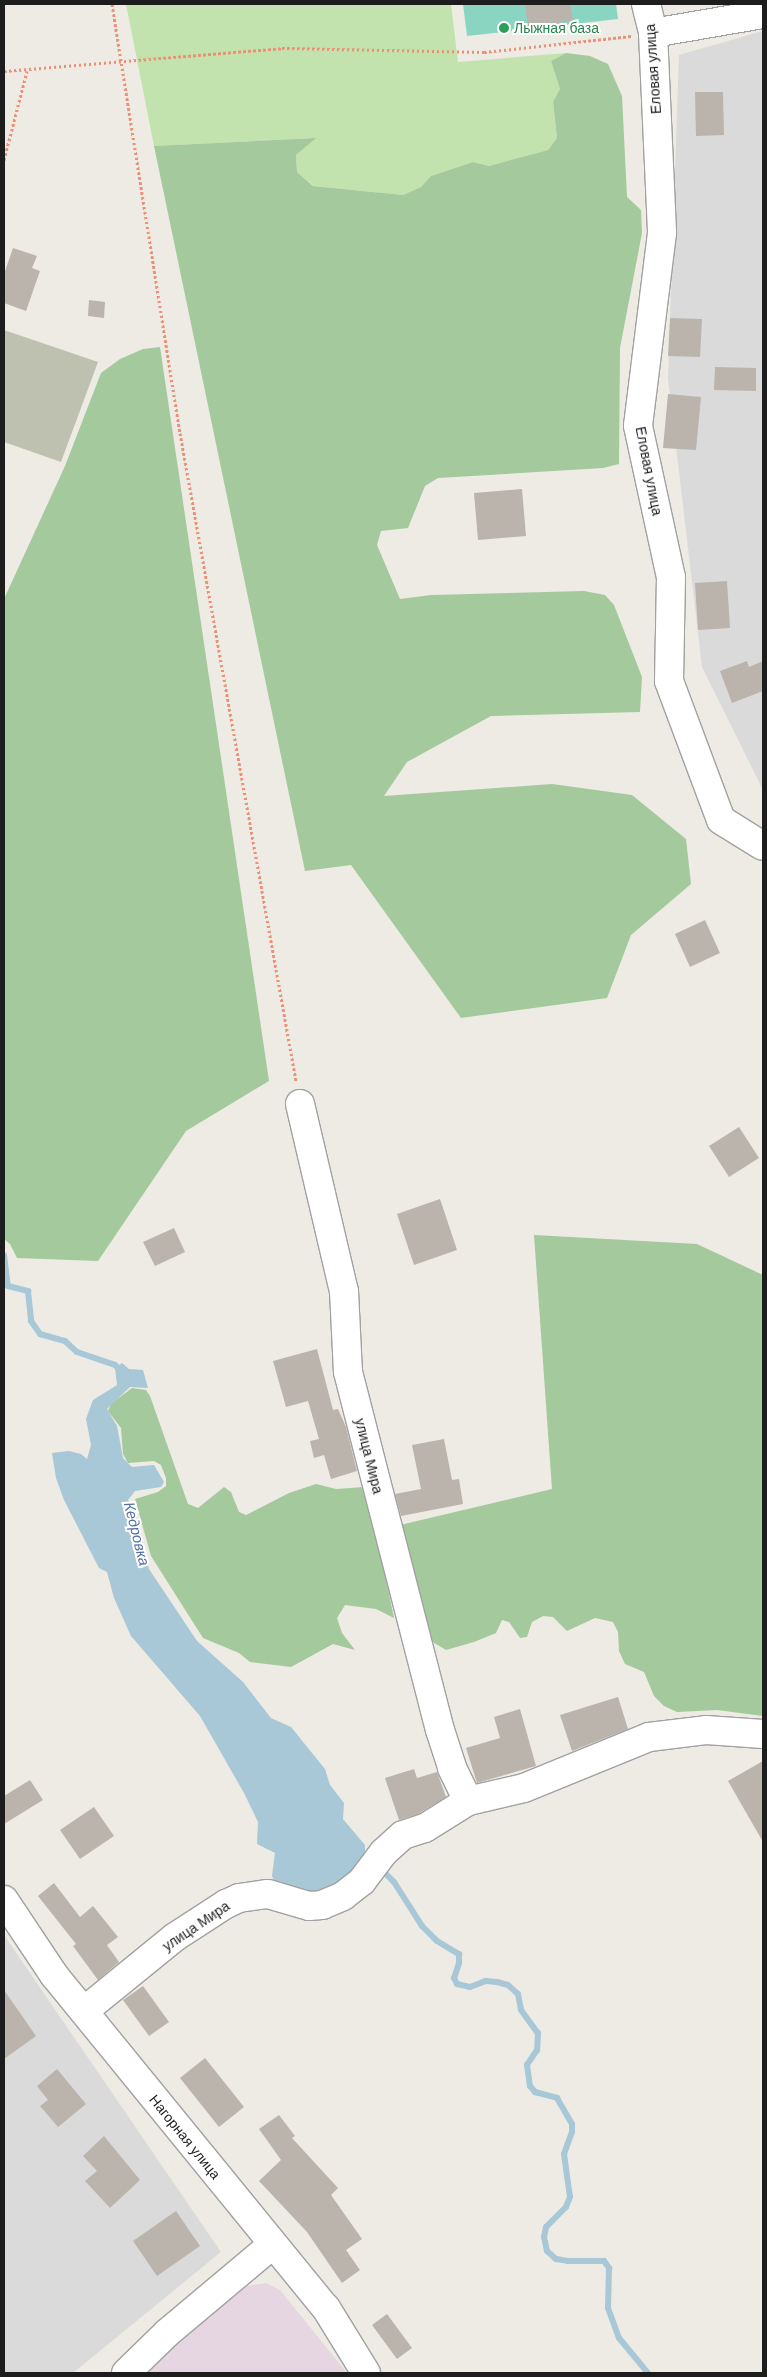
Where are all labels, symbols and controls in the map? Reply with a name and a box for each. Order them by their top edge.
place label: Лыжная база [514,20,599,36]
marker: Лыжная база [498,22,510,34]
street label: Еловая улица [641,23,665,115]
street label: Еловая улица [632,425,666,517]
street label: улица Мира [352,1416,386,1496]
water label: Кедровка [119,1500,153,1568]
street label: улица Мира [159,1897,233,1955]
street label: Нагорная улица [146,2091,224,2183]

